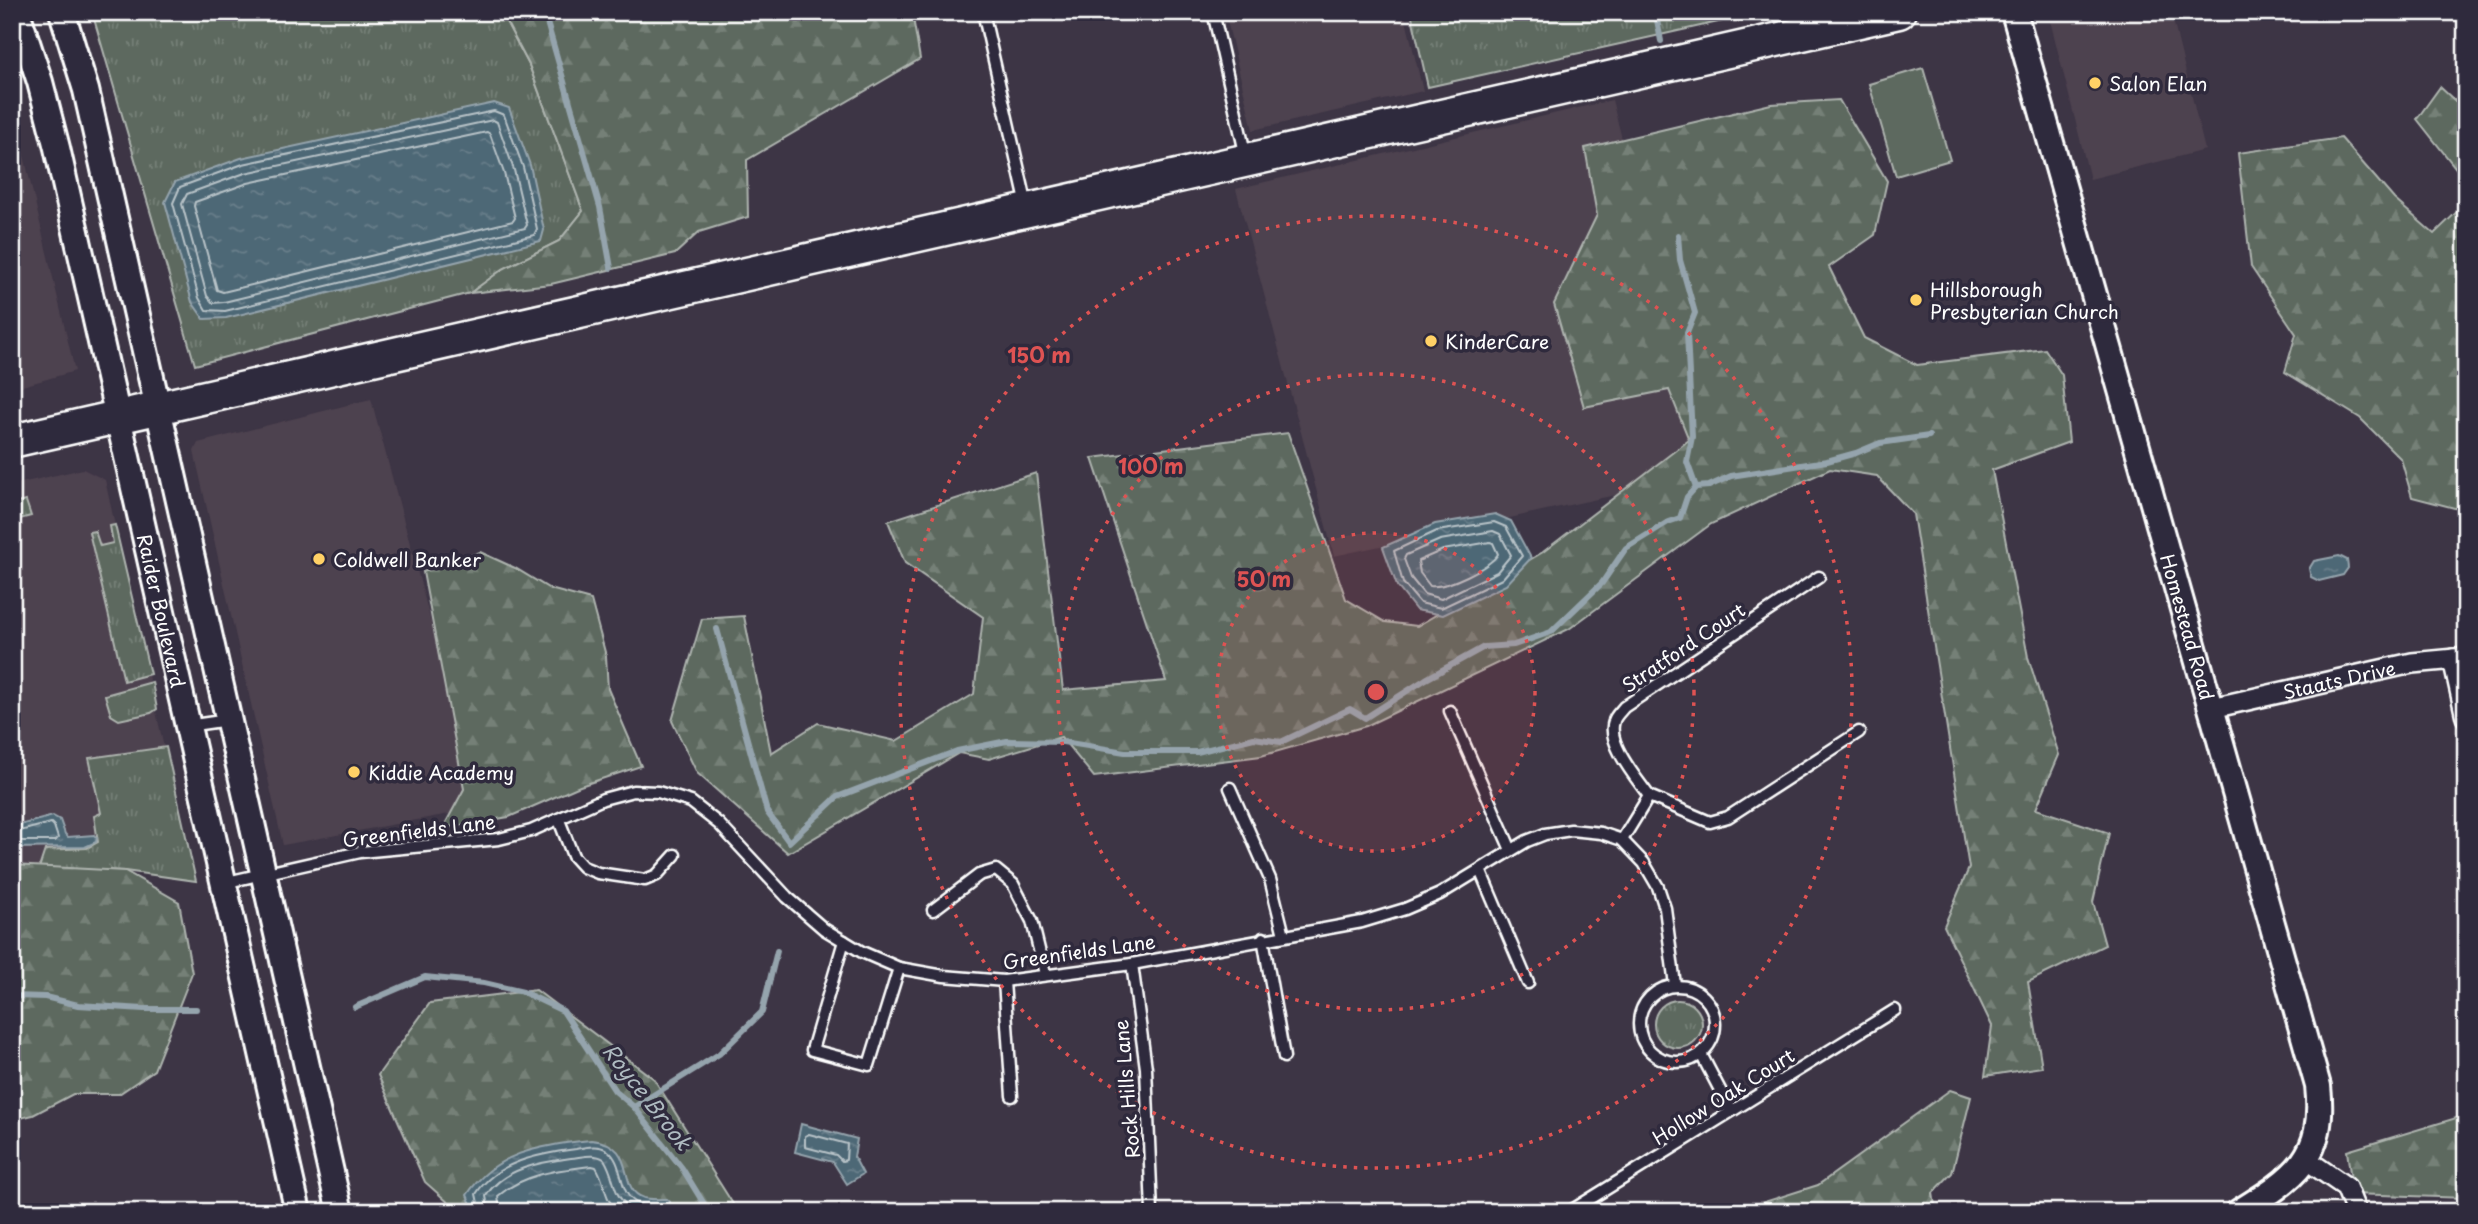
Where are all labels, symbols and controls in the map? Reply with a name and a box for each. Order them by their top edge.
place label: Salon Elan [2109,69,2207,97]
marker: Salon Elan [2087,75,2103,91]
place label: Hillsborough Presbyterian Church [1930,275,2119,325]
marker: Hillsborough Presbyterian Church [1908,292,1924,308]
place label: KinderCare [1445,327,1549,355]
marker: KinderCare [1423,333,1439,349]
text: 150 m [1007,338,1071,370]
text: 100 m [1118,449,1184,481]
street label: Raider Boulevard [131,531,193,690]
place label: Coldwell Banker [333,545,481,573]
street label: Homestead Road [2154,550,2222,703]
marker: Coldwell Banker [311,551,327,567]
text: 50 m [1237,562,1291,594]
street label: Stratford Court [1616,595,1750,699]
street label: Staats Drive [2280,653,2398,706]
centre of rings [1364,680,1388,704]
place label: Kiddie Academy [368,758,514,786]
marker: Kiddie Academy [346,764,362,780]
street label: Greenfields Lane [341,807,497,853]
street label: Greenfields Lane [1001,926,1157,976]
street label: Rock Hills Lane [1106,1018,1146,1160]
water label: Royce Brook [596,1036,701,1157]
street label: Hollow Oak Court [1646,1041,1800,1151]

